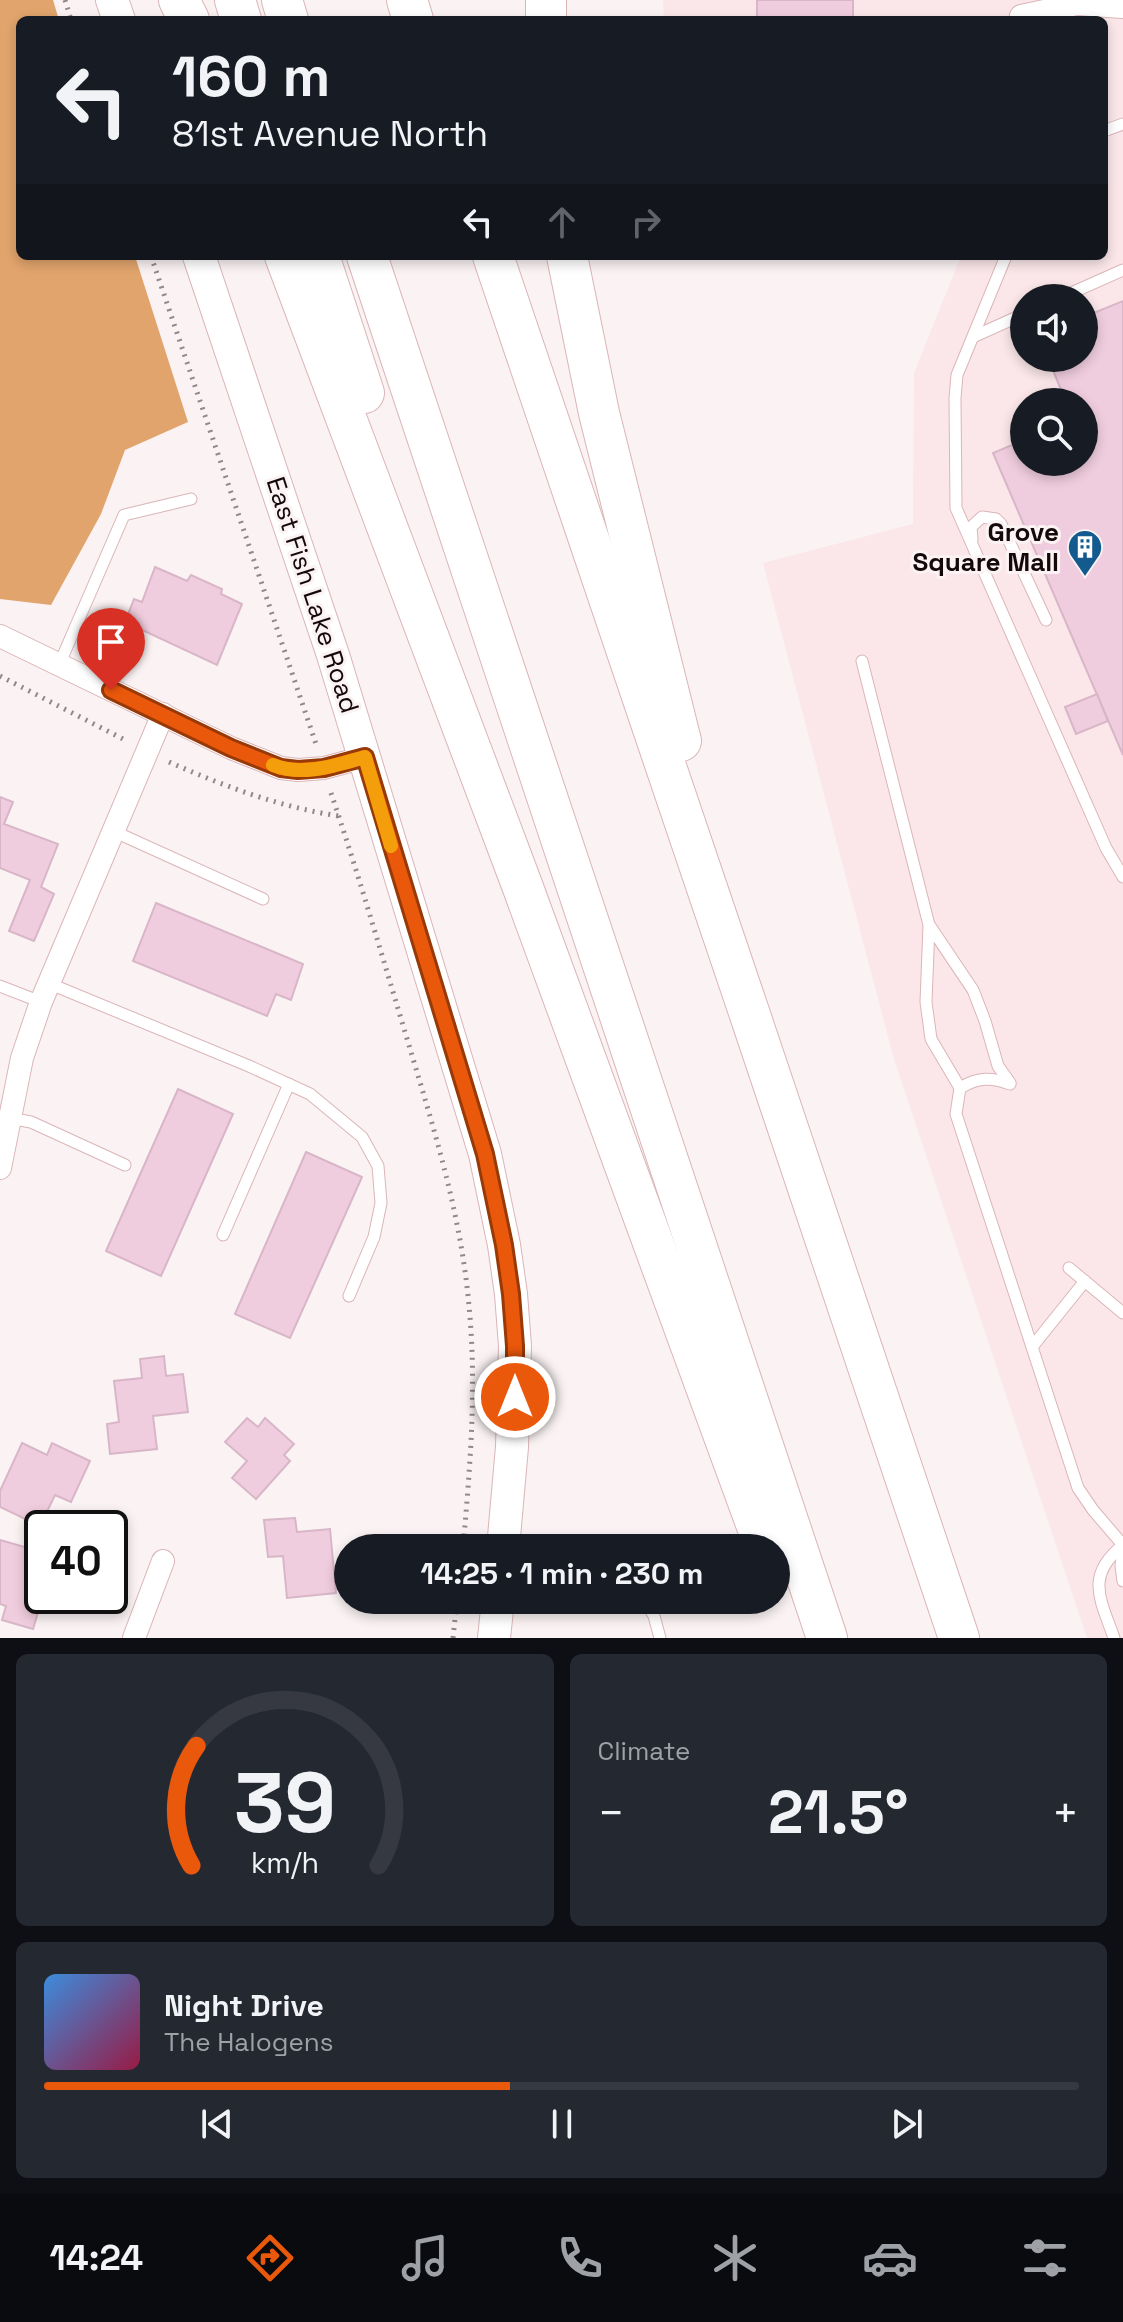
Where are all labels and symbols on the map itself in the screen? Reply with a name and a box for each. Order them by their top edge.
street label: East Fish Lake Road [259,472,367,718]
place label: Grove Square Mall [912,515,1059,579]
building icon: Grove Square Mall [1066,528,1104,578]
pin [77,608,145,690]
position arrow [473,1355,557,1439]
speed limit sign: 40 [24,1510,128,1614]

